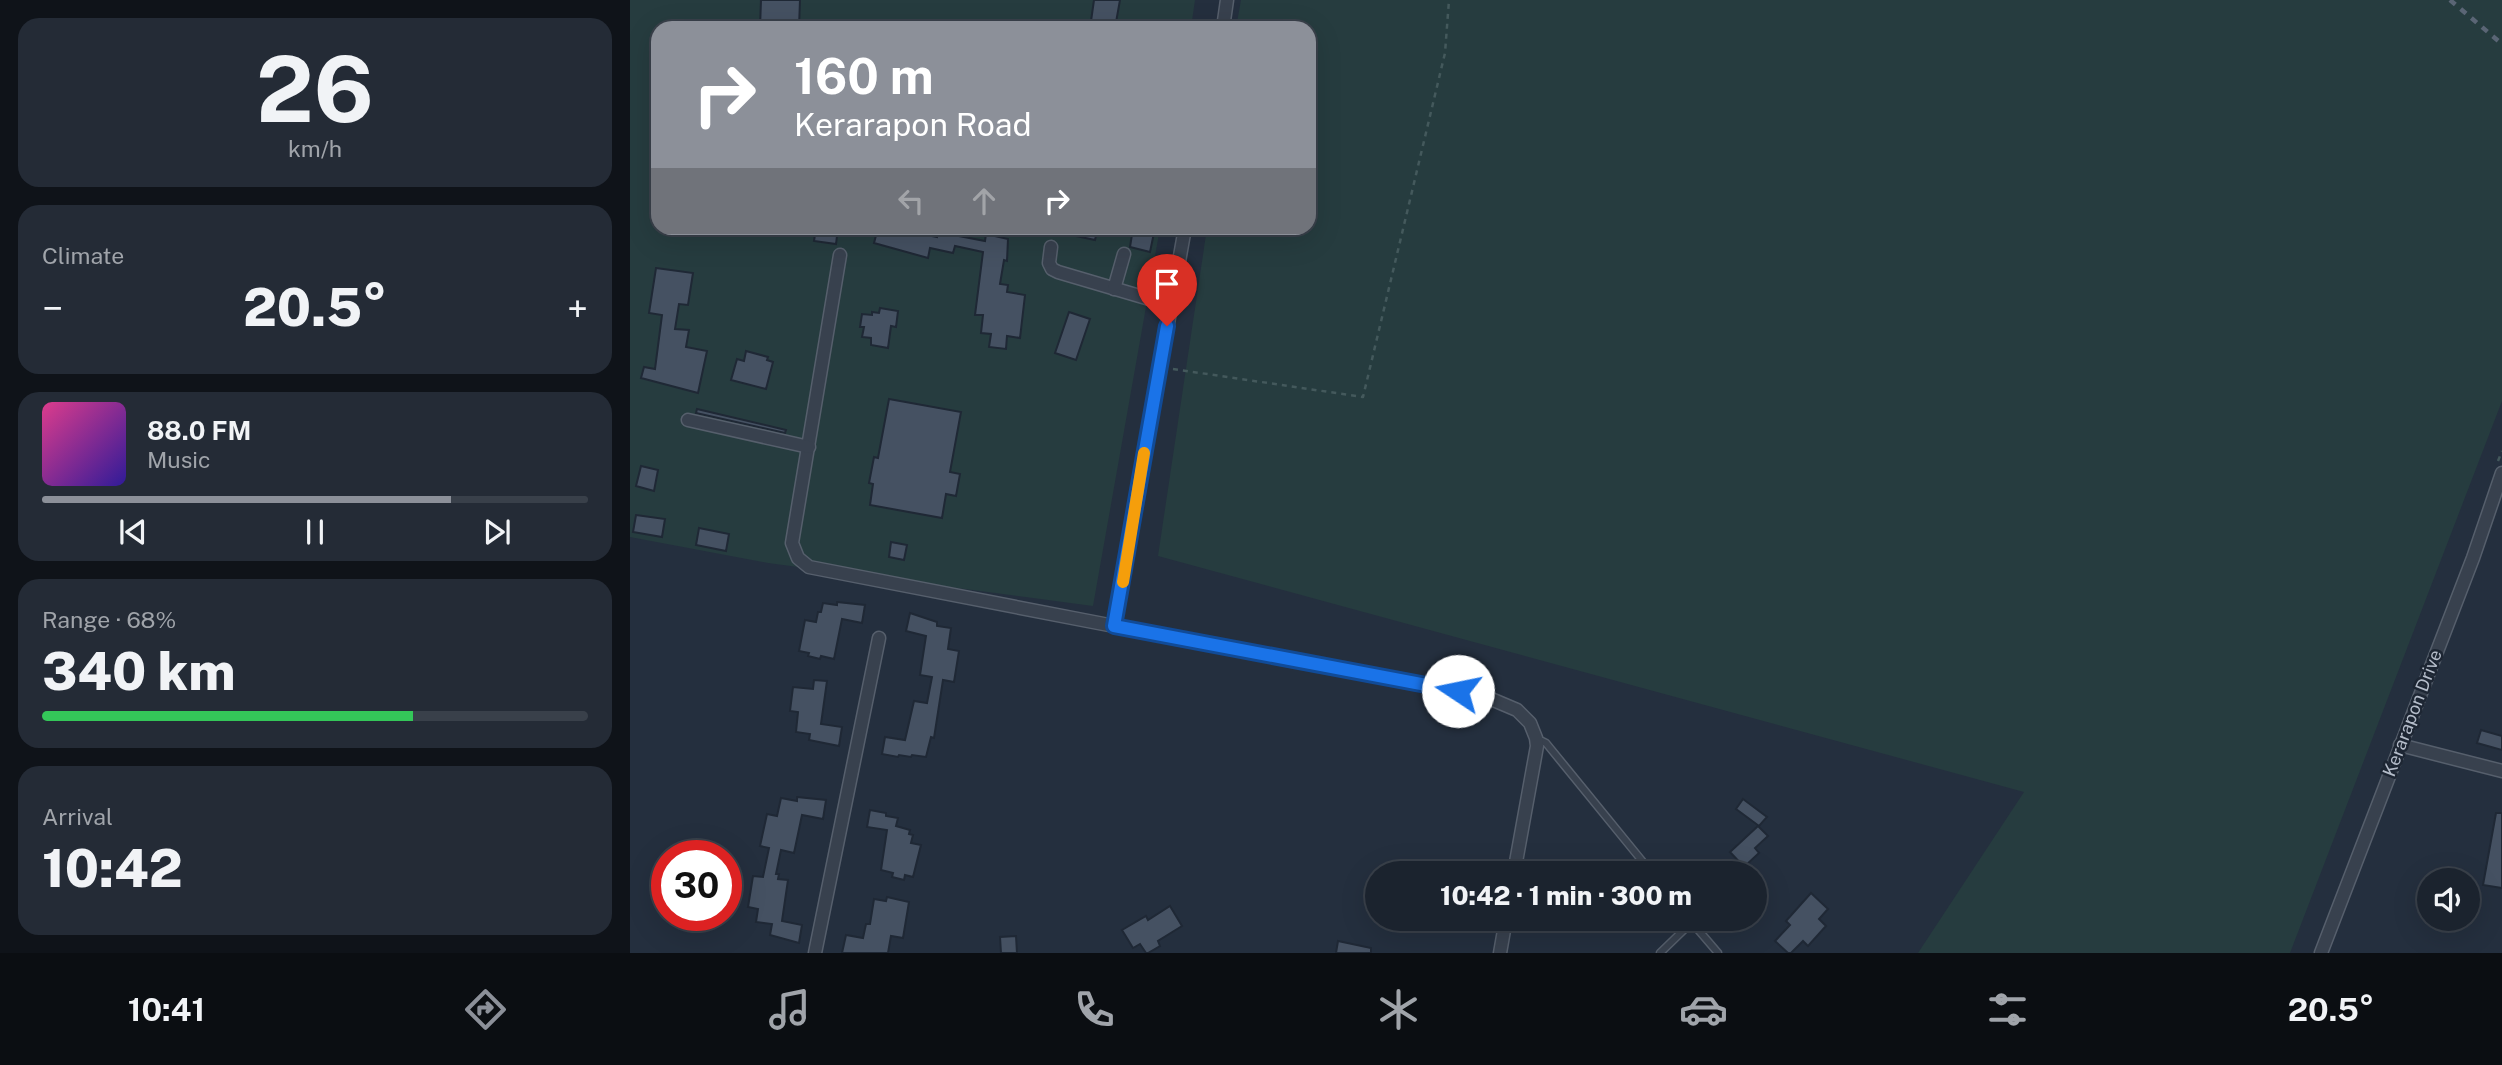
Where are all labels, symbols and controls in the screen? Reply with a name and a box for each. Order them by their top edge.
text: 26 [256,36,374,142]
text: 160 m [794,47,934,105]
icon: right [679,49,770,140]
text: Kerarapon Road [794,106,1031,143]
text: km/h [288,135,342,162]
icon: left [892,182,930,220]
icon: ahead [965,182,1003,220]
icon: right [1038,182,1076,220]
text: Climate [42,242,124,269]
pin [1137,254,1197,326]
icon: arrive [1148,265,1186,303]
text: 20.5° [243,277,387,338]
text: − [42,286,63,331]
text: + [567,286,588,331]
text: 88.0 FM [147,415,251,446]
text: Music [147,446,211,473]
icon: previous [114,513,152,551]
icon: pause [296,513,334,551]
icon: next [478,513,516,551]
text: Range · 68% [42,606,176,633]
text: 340 km [42,641,235,702]
street label: Kerarapon Drive [2378,647,2446,779]
position arrow [1421,654,1495,728]
text: Arrival [42,803,113,830]
text: 10:42 [42,838,183,899]
speed limit sign: 30 [651,840,742,931]
map controls [2417,868,2480,931]
button: sound [2417,868,2480,931]
text: 10:42 · 1 min · 300 m [1440,880,1692,911]
icon: directions [461,985,510,1034]
icon: music [765,985,814,1034]
icon: phone [1070,985,1119,1034]
icon: climate [1374,985,1423,1034]
icon: car [1679,985,1728,1034]
icon: filters [1983,985,2032,1034]
text: 10:41 [128,991,205,1028]
text: 20.5° [2288,991,2374,1028]

